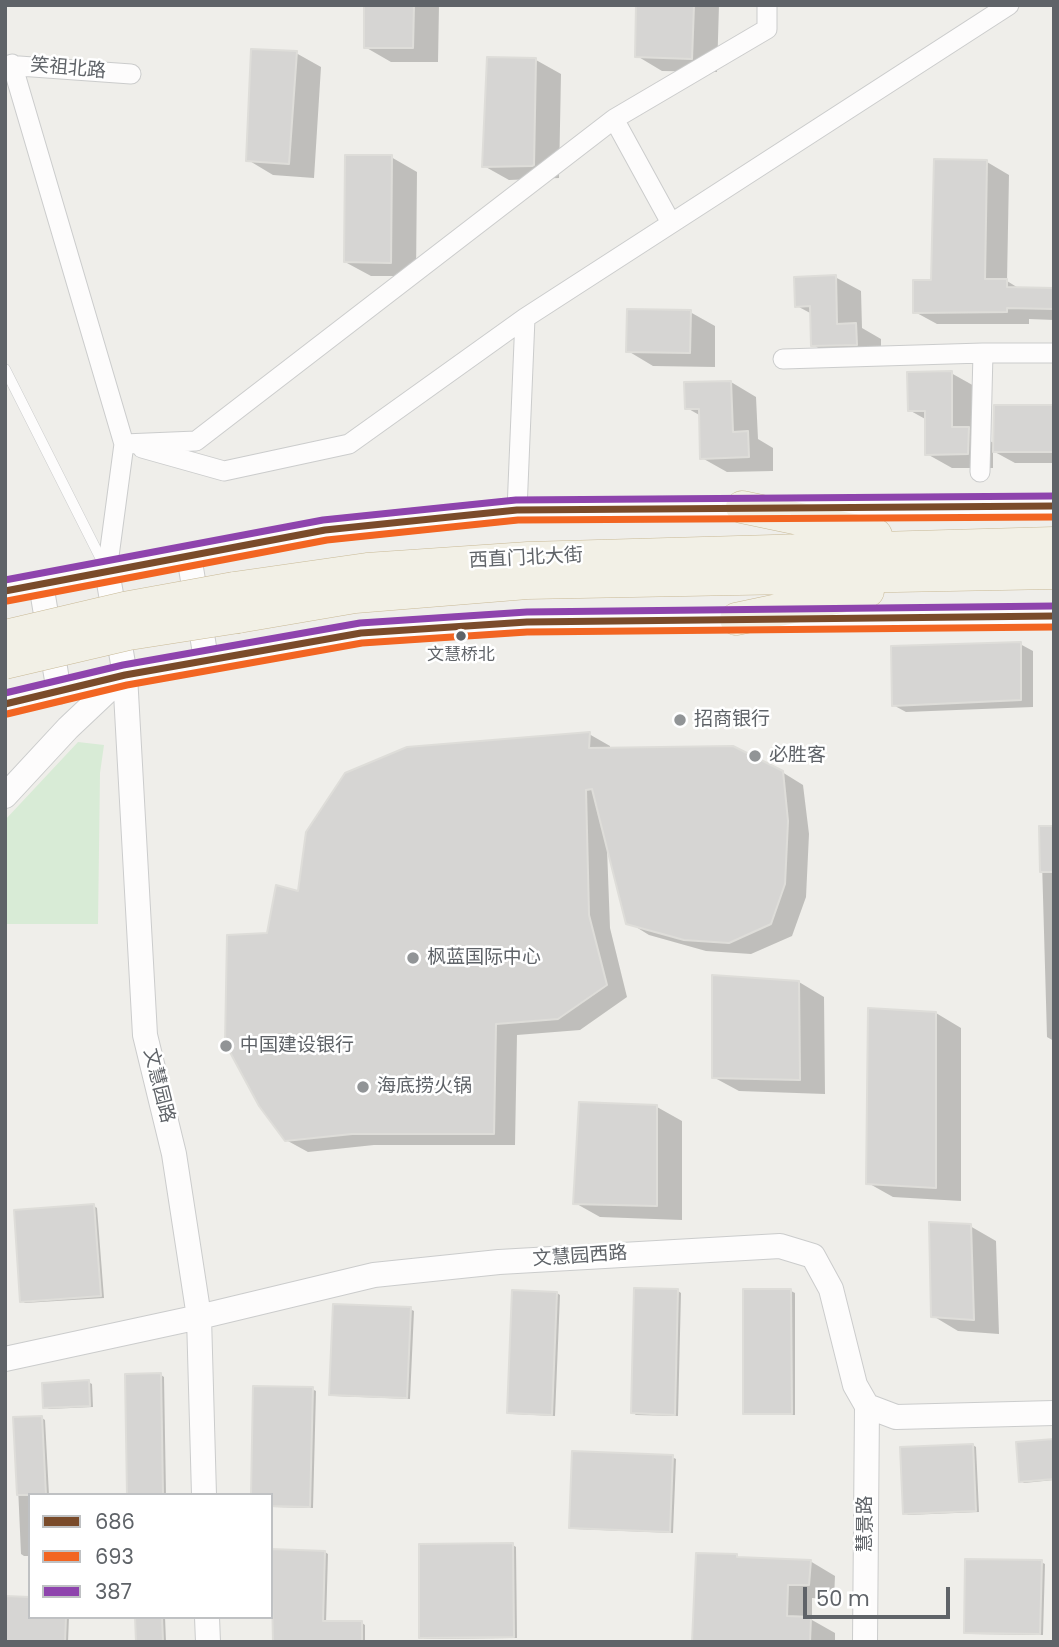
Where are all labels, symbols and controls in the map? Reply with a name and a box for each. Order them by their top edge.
street label: 笑祖北路 [29,54,107,84]
street label: 西直门北大街 [468,545,584,573]
marker: 文慧桥北 [454,629,468,643]
place label: 文慧桥北 [427,646,495,666]
place label: 招商银行 [694,709,770,731]
marker: 招商银行 [672,712,688,728]
place label: 必胜客 [769,745,826,767]
marker: 必胜客 [747,748,763,764]
place label: 枫蓝国际中心 [427,947,541,969]
marker: 枫蓝国际中心 [405,950,421,966]
place label: 中国建设银行 [240,1035,354,1057]
marker: 中国建设银行 [218,1038,234,1054]
street label: 文慧园路 [138,1046,178,1126]
place label: 海底捞火锅 [377,1076,472,1098]
marker: 海底捞火锅 [355,1079,371,1095]
street label: 文慧园西路 [532,1242,628,1272]
legend [28,1493,273,1619]
street label: 慧景路 [855,1496,877,1552]
text: 686 [95,1507,135,1536]
text: 693 [95,1542,134,1571]
scale bar [807,1574,954,1618]
text: 387 [95,1577,132,1606]
text: 50 m [816,1584,870,1613]

